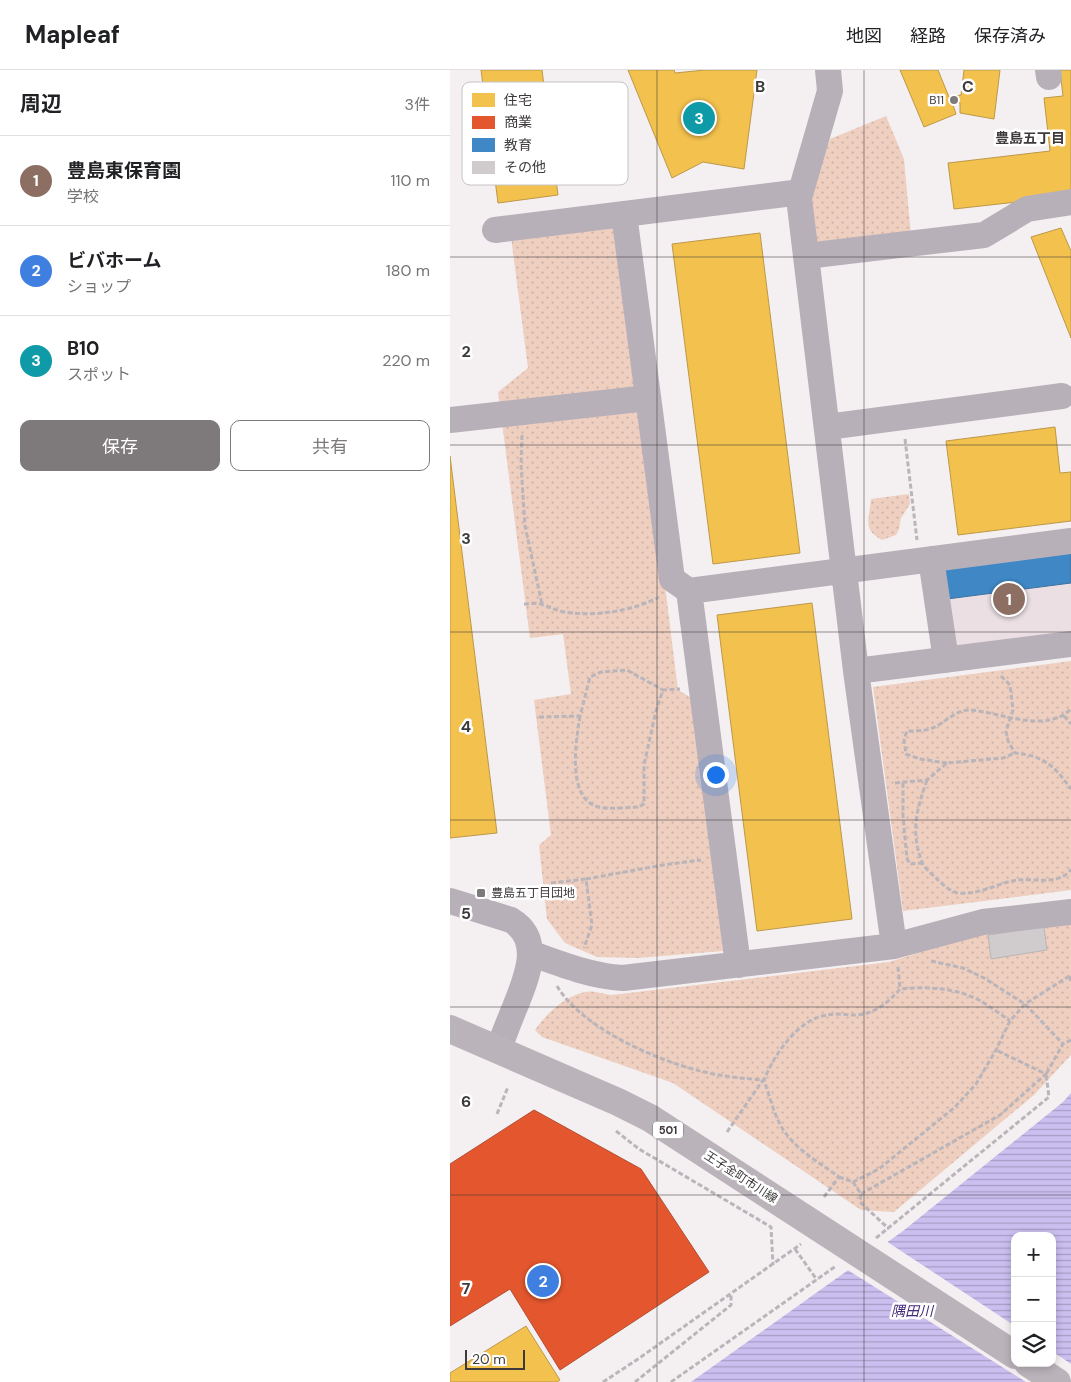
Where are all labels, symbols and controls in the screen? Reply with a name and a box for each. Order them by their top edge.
text: Mapleaf [25,19,120,50]
text: 地図 [846,24,882,48]
text: 経路 [910,24,946,48]
text: 保存済み [974,24,1046,48]
text: B [755,76,765,97]
text: C [962,76,974,97]
legend [462,82,628,185]
text: 周辺 [20,90,62,118]
text: 住宅 [504,91,532,109]
place label: B11 [929,92,944,108]
text: 3件 [405,94,430,115]
marker: B11 [948,94,960,106]
pin: 3 [683,99,715,137]
text: 商業 [504,113,532,131]
district label: 豊島五丁目 [995,129,1065,147]
text: 教育 [504,136,532,154]
text: 豊島東保育園 [67,158,181,183]
text: その他 [504,158,546,176]
text: 1 [33,170,39,191]
text: 110 m [391,170,430,191]
text: 学校 [67,186,99,207]
text: ビバホーム [67,248,161,273]
text: 2 [31,260,41,281]
text: 180 m [386,260,430,281]
text: ショップ [67,276,131,297]
text: B10 [67,336,99,361]
text: 2 [461,341,471,362]
text: 3 [31,350,41,371]
text: 220 m [382,350,430,371]
text: スポット [67,364,131,385]
button: 保存 [20,420,220,471]
button: 共有 [230,420,430,471]
text: 3 [461,528,471,549]
pin: 1 [993,580,1025,618]
text: 4 [461,716,471,737]
your location [703,762,729,788]
place label: 豊島五丁目団地 [491,885,575,901]
marker: 豊島五丁目団地 [475,887,487,899]
text: 5 [461,903,471,924]
text: 6 [461,1091,471,1112]
road number: 501 [653,1122,683,1138]
street label: 王子金町市川線 [701,1147,781,1207]
map controls [1011,1232,1056,1367]
button: + [1011,1232,1056,1277]
pin: 2 [527,1262,559,1300]
button: − [1011,1277,1056,1322]
text: 7 [462,1278,471,1299]
water label: 隅田川 [891,1302,935,1320]
button: layers [1011,1322,1056,1367]
scale bar [465,1347,525,1370]
text: 20 m [472,1350,506,1368]

